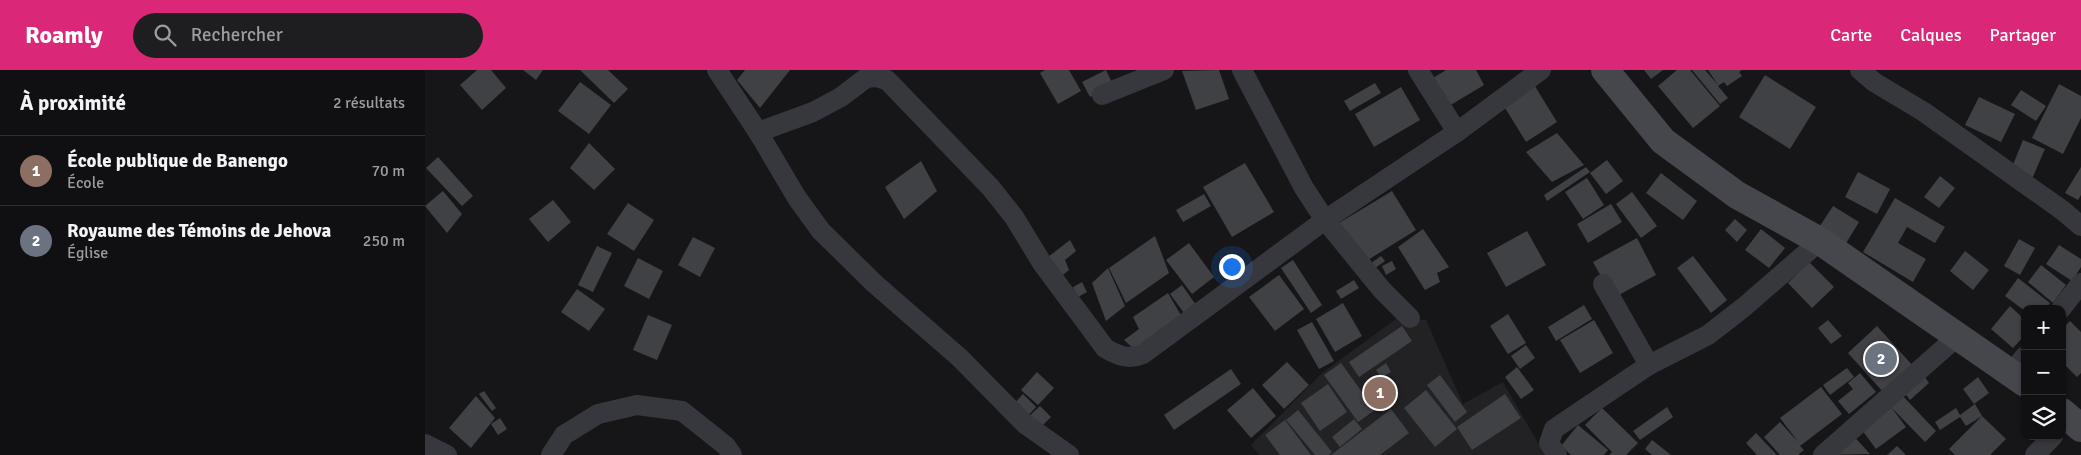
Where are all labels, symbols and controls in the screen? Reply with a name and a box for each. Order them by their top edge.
search box [133,13,483,58]
text: Roamly [25,20,103,50]
icon: search [151,21,179,49]
text: Rechercher [191,23,283,47]
text: Carte [1830,24,1872,46]
text: Calques [1900,24,1962,46]
text: Partager [1990,24,2056,46]
text: À proximité [20,90,126,116]
text: 2 résultats [333,93,405,113]
text: École publique de Banengo [67,149,288,173]
text: 1 [32,161,40,181]
text: 70 m [371,161,405,181]
text: École [67,173,104,193]
text: Royaume des Témoins de Jehova [67,219,331,243]
text: 2 [32,231,40,251]
text: 250 m [363,231,405,251]
text: Église [67,243,108,263]
your location [1219,254,1245,280]
map controls [2021,305,2066,440]
button: + [2021,305,2066,350]
pin: 2 [1865,340,1897,378]
button: − [2021,350,2066,395]
pin: 1 [1364,374,1396,412]
button: layers [2021,395,2066,440]

